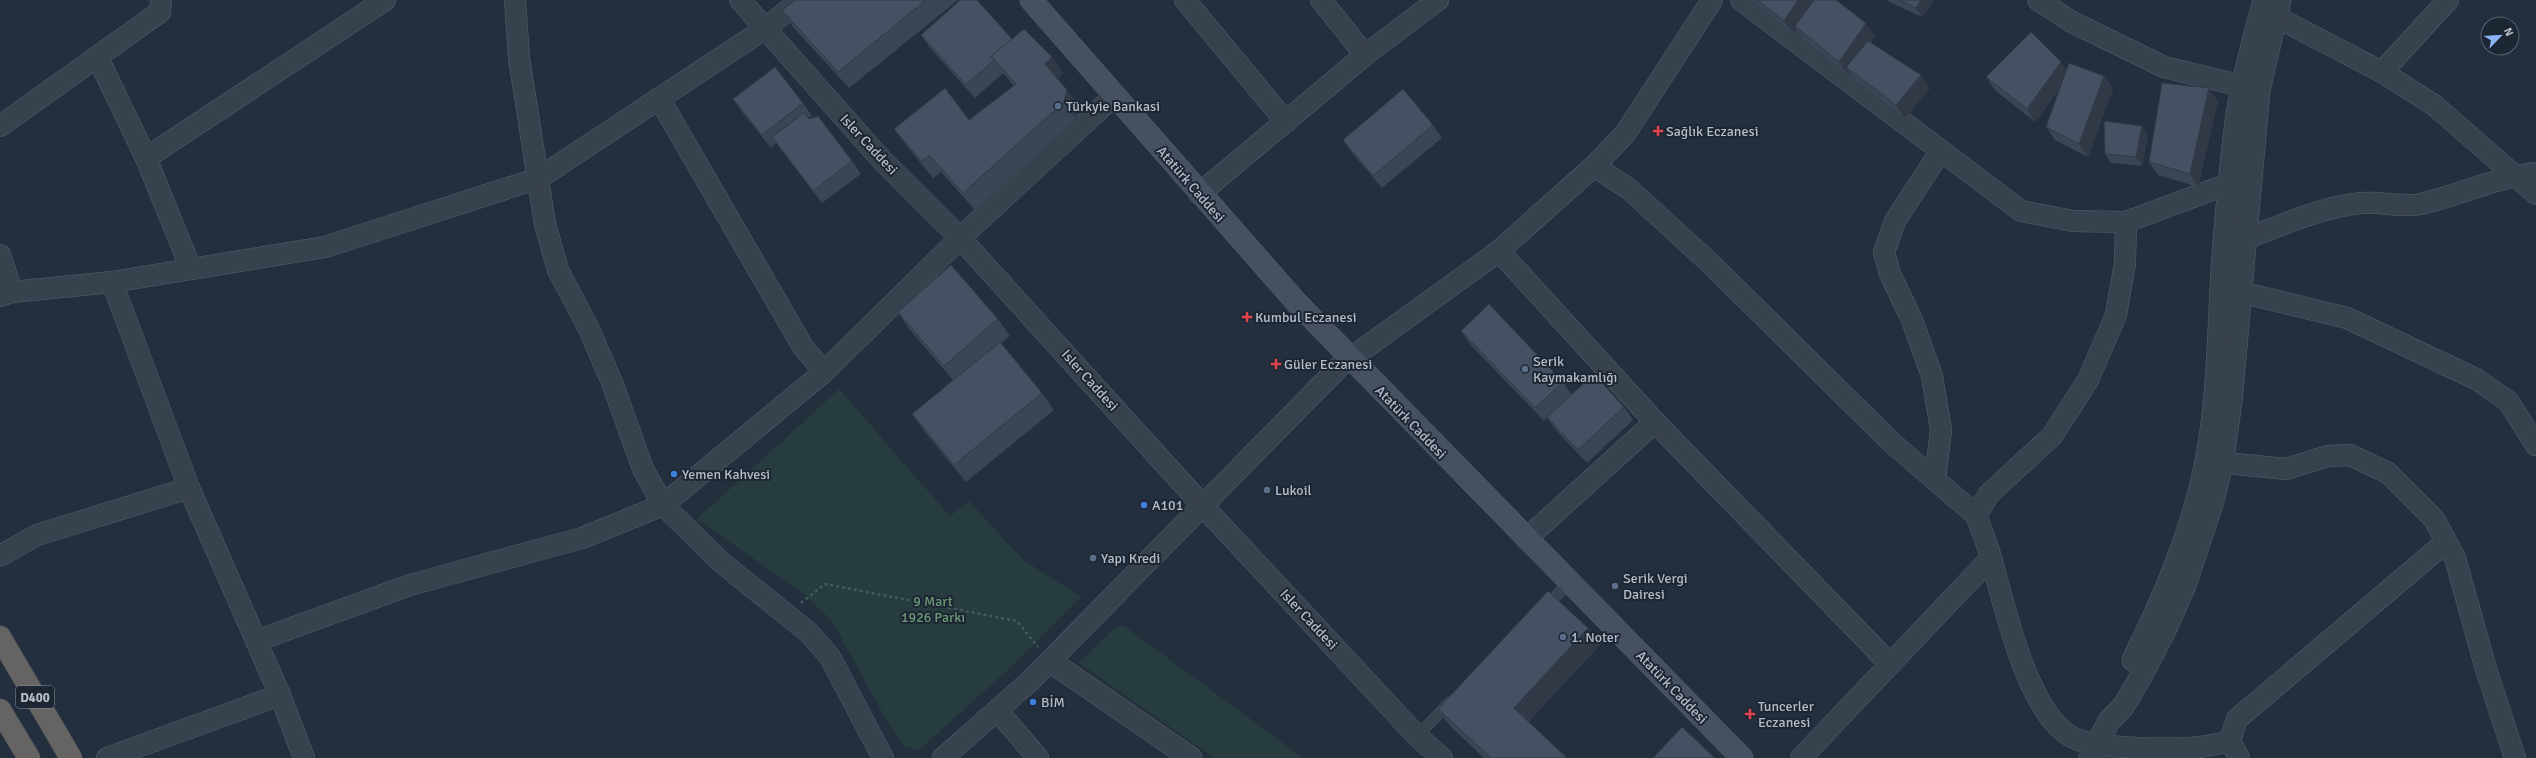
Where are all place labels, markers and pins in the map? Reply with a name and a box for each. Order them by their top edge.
place label: Türkyie Bankasi [1066,98,1160,115]
marker: Türkyie Bankasi [1053,101,1063,111]
place label: Sağlık Eczanesi [1666,123,1758,140]
marker: Sağlık Eczanesi [1653,126,1663,136]
place label: Kumbul Eczanesi [1255,309,1356,326]
marker: Kumbul Eczanesi [1242,312,1252,322]
place label: Serik Kaymakamlığı [1533,353,1617,386]
place label: Güler Eczanesi [1284,356,1372,373]
marker: Güler Eczanesi [1271,359,1281,369]
marker: Serik Kaymakamlığı [1520,364,1530,374]
place label: Yemen Kahvesi [682,466,770,483]
marker: Yemen Kahvesi [669,469,679,479]
place label: Lukoil [1275,482,1312,499]
marker: Lukoil [1262,485,1272,495]
place label: A101 [1152,497,1183,514]
marker: A101 [1139,500,1149,510]
place label: Yapı Kredi [1101,550,1160,567]
marker: Yapı Kredi [1088,553,1098,563]
place label: Serik Vergi Dairesi [1623,570,1688,603]
marker: Serik Vergi Dairesi [1610,581,1620,591]
place label: 1. Noter [1571,629,1620,646]
marker: 1. Noter [1558,632,1568,642]
place label: BİM [1041,694,1065,711]
marker: BİM [1028,697,1038,707]
place label: Tuncerler Eczanesi [1758,698,1815,731]
marker: Tuncerler Eczanesi [1745,709,1755,719]

